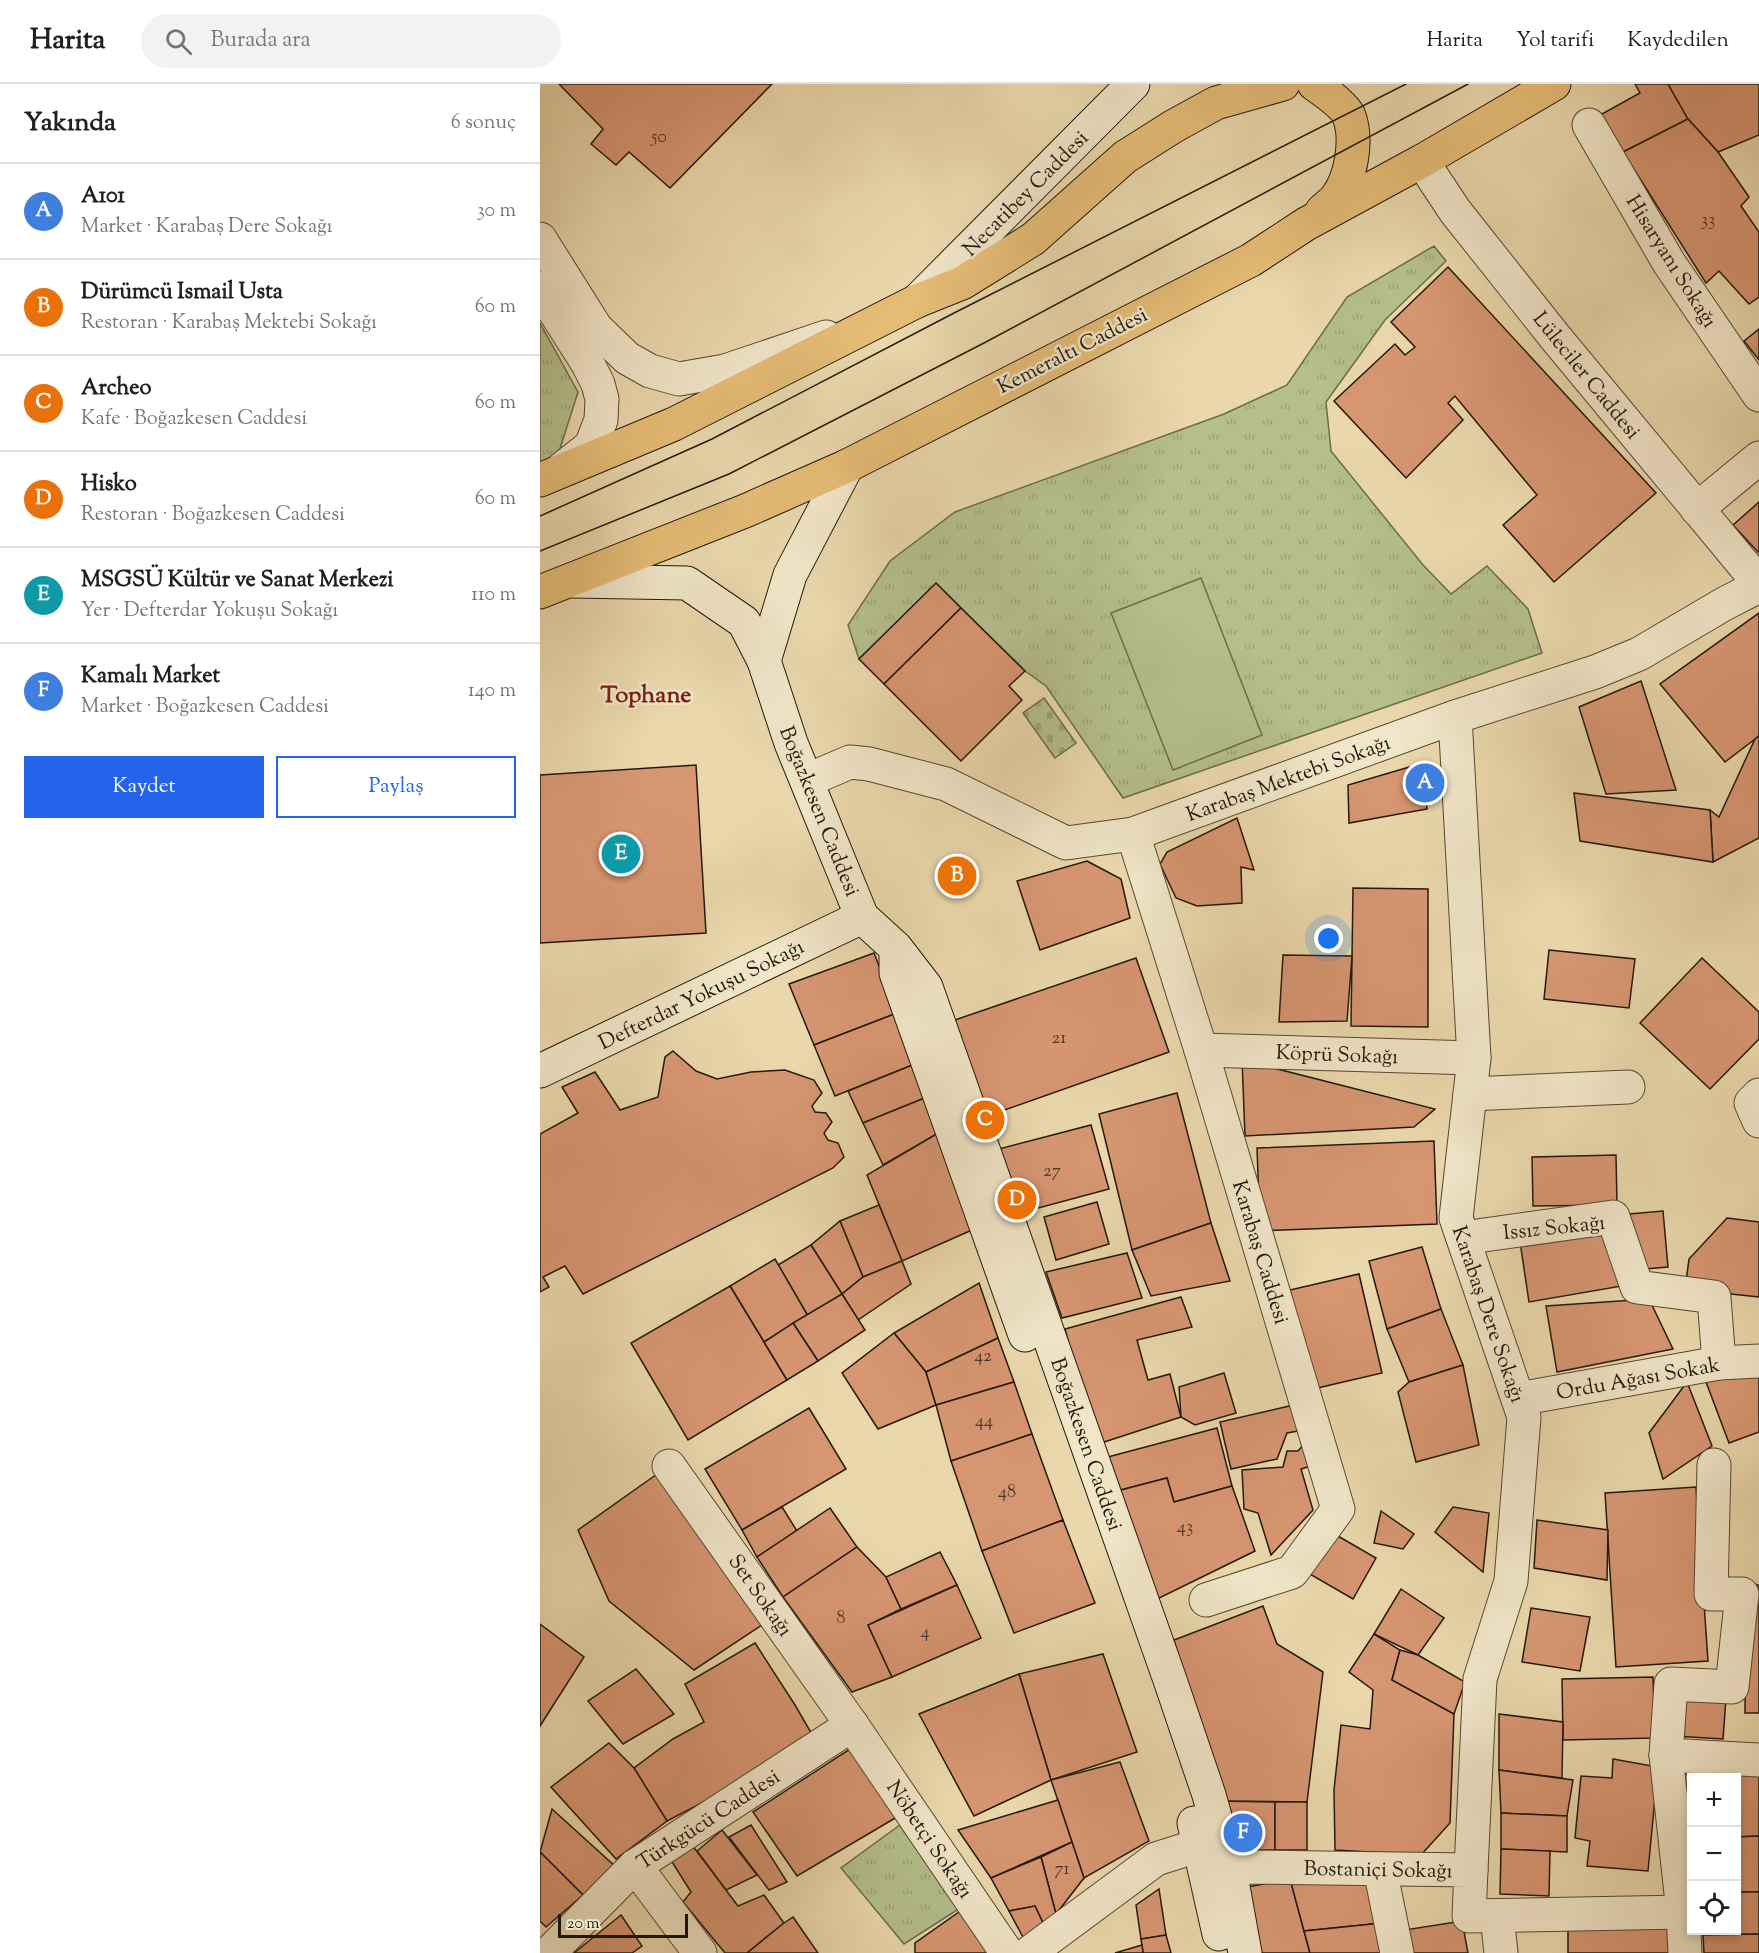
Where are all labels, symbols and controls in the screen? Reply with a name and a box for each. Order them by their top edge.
search box [141,14,561,68]
text: Harita [30,21,105,61]
icon: search [162,25,195,58]
text: Burada ara [210,25,311,57]
text: Harita [1426,26,1483,56]
text: Yol tarifi [1516,26,1594,56]
text: Kaydedilen [1627,26,1729,56]
text: Yakında [24,105,116,142]
text: 6 sonuç [451,109,516,138]
house number: 50 [650,125,667,151]
street label: Necatibey Caddesi [957,125,1096,264]
text: A101 [81,181,125,213]
street label: Hisaryanı Sokağı [1617,190,1723,334]
text: A [35,197,52,226]
text: 30 m [477,197,516,226]
house number: 33 [1701,208,1715,234]
text: Market · Karabaş Dere Sokağı [81,213,332,242]
text: Dürümcü Ismail Usta [81,277,283,309]
text: B [37,293,50,322]
text: 60 m [475,293,516,322]
street label: Kemeraltı Caddesi [993,301,1153,403]
street label: Lüleciler Caddesi [1524,306,1646,447]
text: Restoran · Karabaş Mektebi Sokağı [81,309,377,338]
text: Archeo [81,373,152,405]
text: C [35,389,52,418]
text: 60 m [475,389,516,418]
text: Kafe · Boğazkesen Caddesi [81,405,307,434]
text: Hisko [81,469,137,501]
text: D [36,485,51,514]
text: 60 m [475,485,516,514]
text: Restoran · Boğazkesen Caddesi [81,501,345,530]
text: MSGSÜ Kültür ve Sanat Merkezi [81,565,394,597]
text: E [37,581,50,610]
text: 110 m [471,581,516,610]
text: Yer · Defterdar Yokuşu Sokağı [81,597,338,626]
text: Kamalı Market [81,661,220,693]
text: F [38,677,49,706]
text: 140 m [468,677,516,706]
district label: Tophane [600,679,692,713]
text: Market · Boğazkesen Caddesi [81,693,329,722]
street label: Boğazkesen Caddesi [770,722,866,902]
street label: Karabaş Mektebi Sokağı [1182,729,1395,831]
button: Kaydet [24,756,264,818]
button: Paylaş [276,756,516,818]
pin: A [1406,760,1444,806]
pin: E [602,832,640,876]
pin: B [938,854,976,898]
your location [1314,924,1343,953]
street label: Defterdar Yokuşu Sokağı [594,933,810,1059]
house number: 21 [1052,1026,1066,1052]
street label: Köprü Sokağı [1275,1039,1399,1073]
pin: C [966,1098,1004,1142]
house number: 27 [1043,1159,1061,1185]
street label: Karabaş Caddesi [1223,1177,1295,1328]
pin: D [998,1178,1036,1222]
street label: Issız Sokağı [1502,1209,1607,1249]
street label: Karabaş Dere Sokağı [1443,1222,1531,1407]
house number: 42 [974,1344,992,1370]
street label: Ordu Ağası Sokak [1554,1351,1723,1409]
street label: Boğazkesen Caddesi [1041,1354,1129,1535]
house number: 44 [975,1409,993,1435]
house number: 48 [998,1480,1016,1506]
house number: 43 [1177,1515,1193,1541]
street label: Set Sokağı [720,1549,799,1644]
house number: 8 [837,1606,846,1632]
house number: 4 [920,1620,930,1646]
street label: Türkgücü Caddesi [631,1763,787,1878]
map controls [1687,1773,1741,1935]
button: + [1687,1773,1741,1827]
street label: Nöbetçi Sokağı [878,1775,979,1905]
pin: F [1224,1810,1262,1856]
button: − [1687,1827,1741,1881]
street label: Bostaniçi Sokağı [1303,1855,1453,1887]
house number: 71 [1054,1857,1070,1883]
button: locate [1687,1881,1741,1935]
scale bar [558,1911,688,1938]
text: 20 m [567,1913,600,1936]

